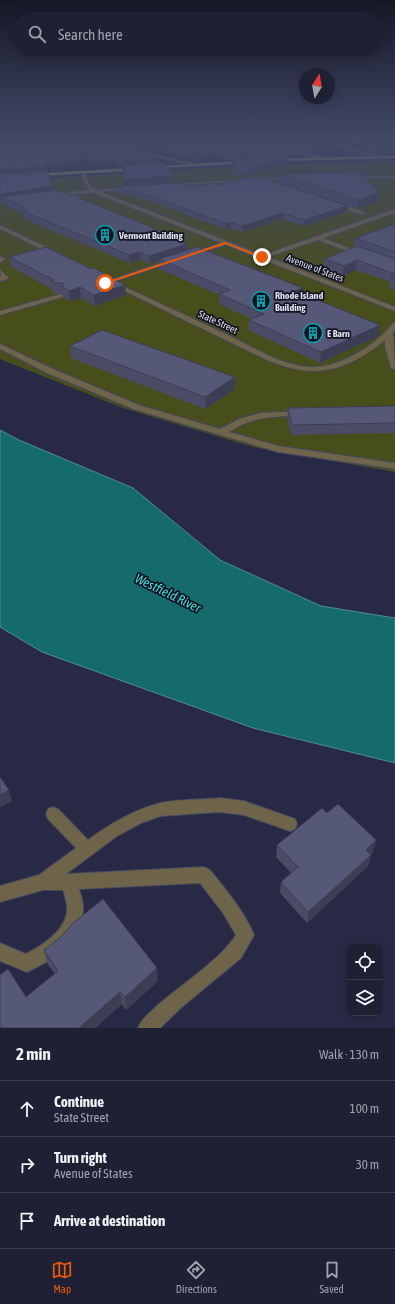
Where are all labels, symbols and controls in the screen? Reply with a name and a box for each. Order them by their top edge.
search box [12,12,383,56]
icon: search [26,23,48,45]
text: Search here [58,26,123,43]
north arrow [299,68,335,104]
building icon: Vermont Building [94,224,116,246]
place label: Vermont Building [118,230,183,241]
route end [253,248,271,266]
street label: Avenue of States [285,252,346,284]
route start [96,274,114,292]
building icon: Rhode Island Building [250,290,272,312]
place label: Rhode Island Building [275,290,323,313]
street label: State Street [196,308,240,336]
building icon: E Barn [302,322,324,344]
place label: E Barn [327,328,350,339]
water label: Westfield River [133,571,204,616]
map controls [347,944,383,1016]
button: locate [347,944,383,980]
button: layers [347,980,383,1016]
text: 2 min [16,1044,51,1064]
text: Walk · 130 m [319,1047,379,1062]
text: Continue [54,1093,104,1110]
icon: ahead [16,1098,38,1120]
text: 100 m [350,1101,379,1116]
text: State Street [54,1110,109,1125]
text: Turn right [54,1149,107,1166]
icon: right [16,1154,38,1176]
text: 30 m [356,1157,379,1172]
text: Avenue of States [54,1166,133,1181]
icon: arrive [16,1210,38,1232]
text: Arrive at destination [54,1212,165,1229]
tab: Map [51,1259,73,1295]
tab: Directions [176,1259,217,1295]
tab: Saved [319,1259,344,1295]

